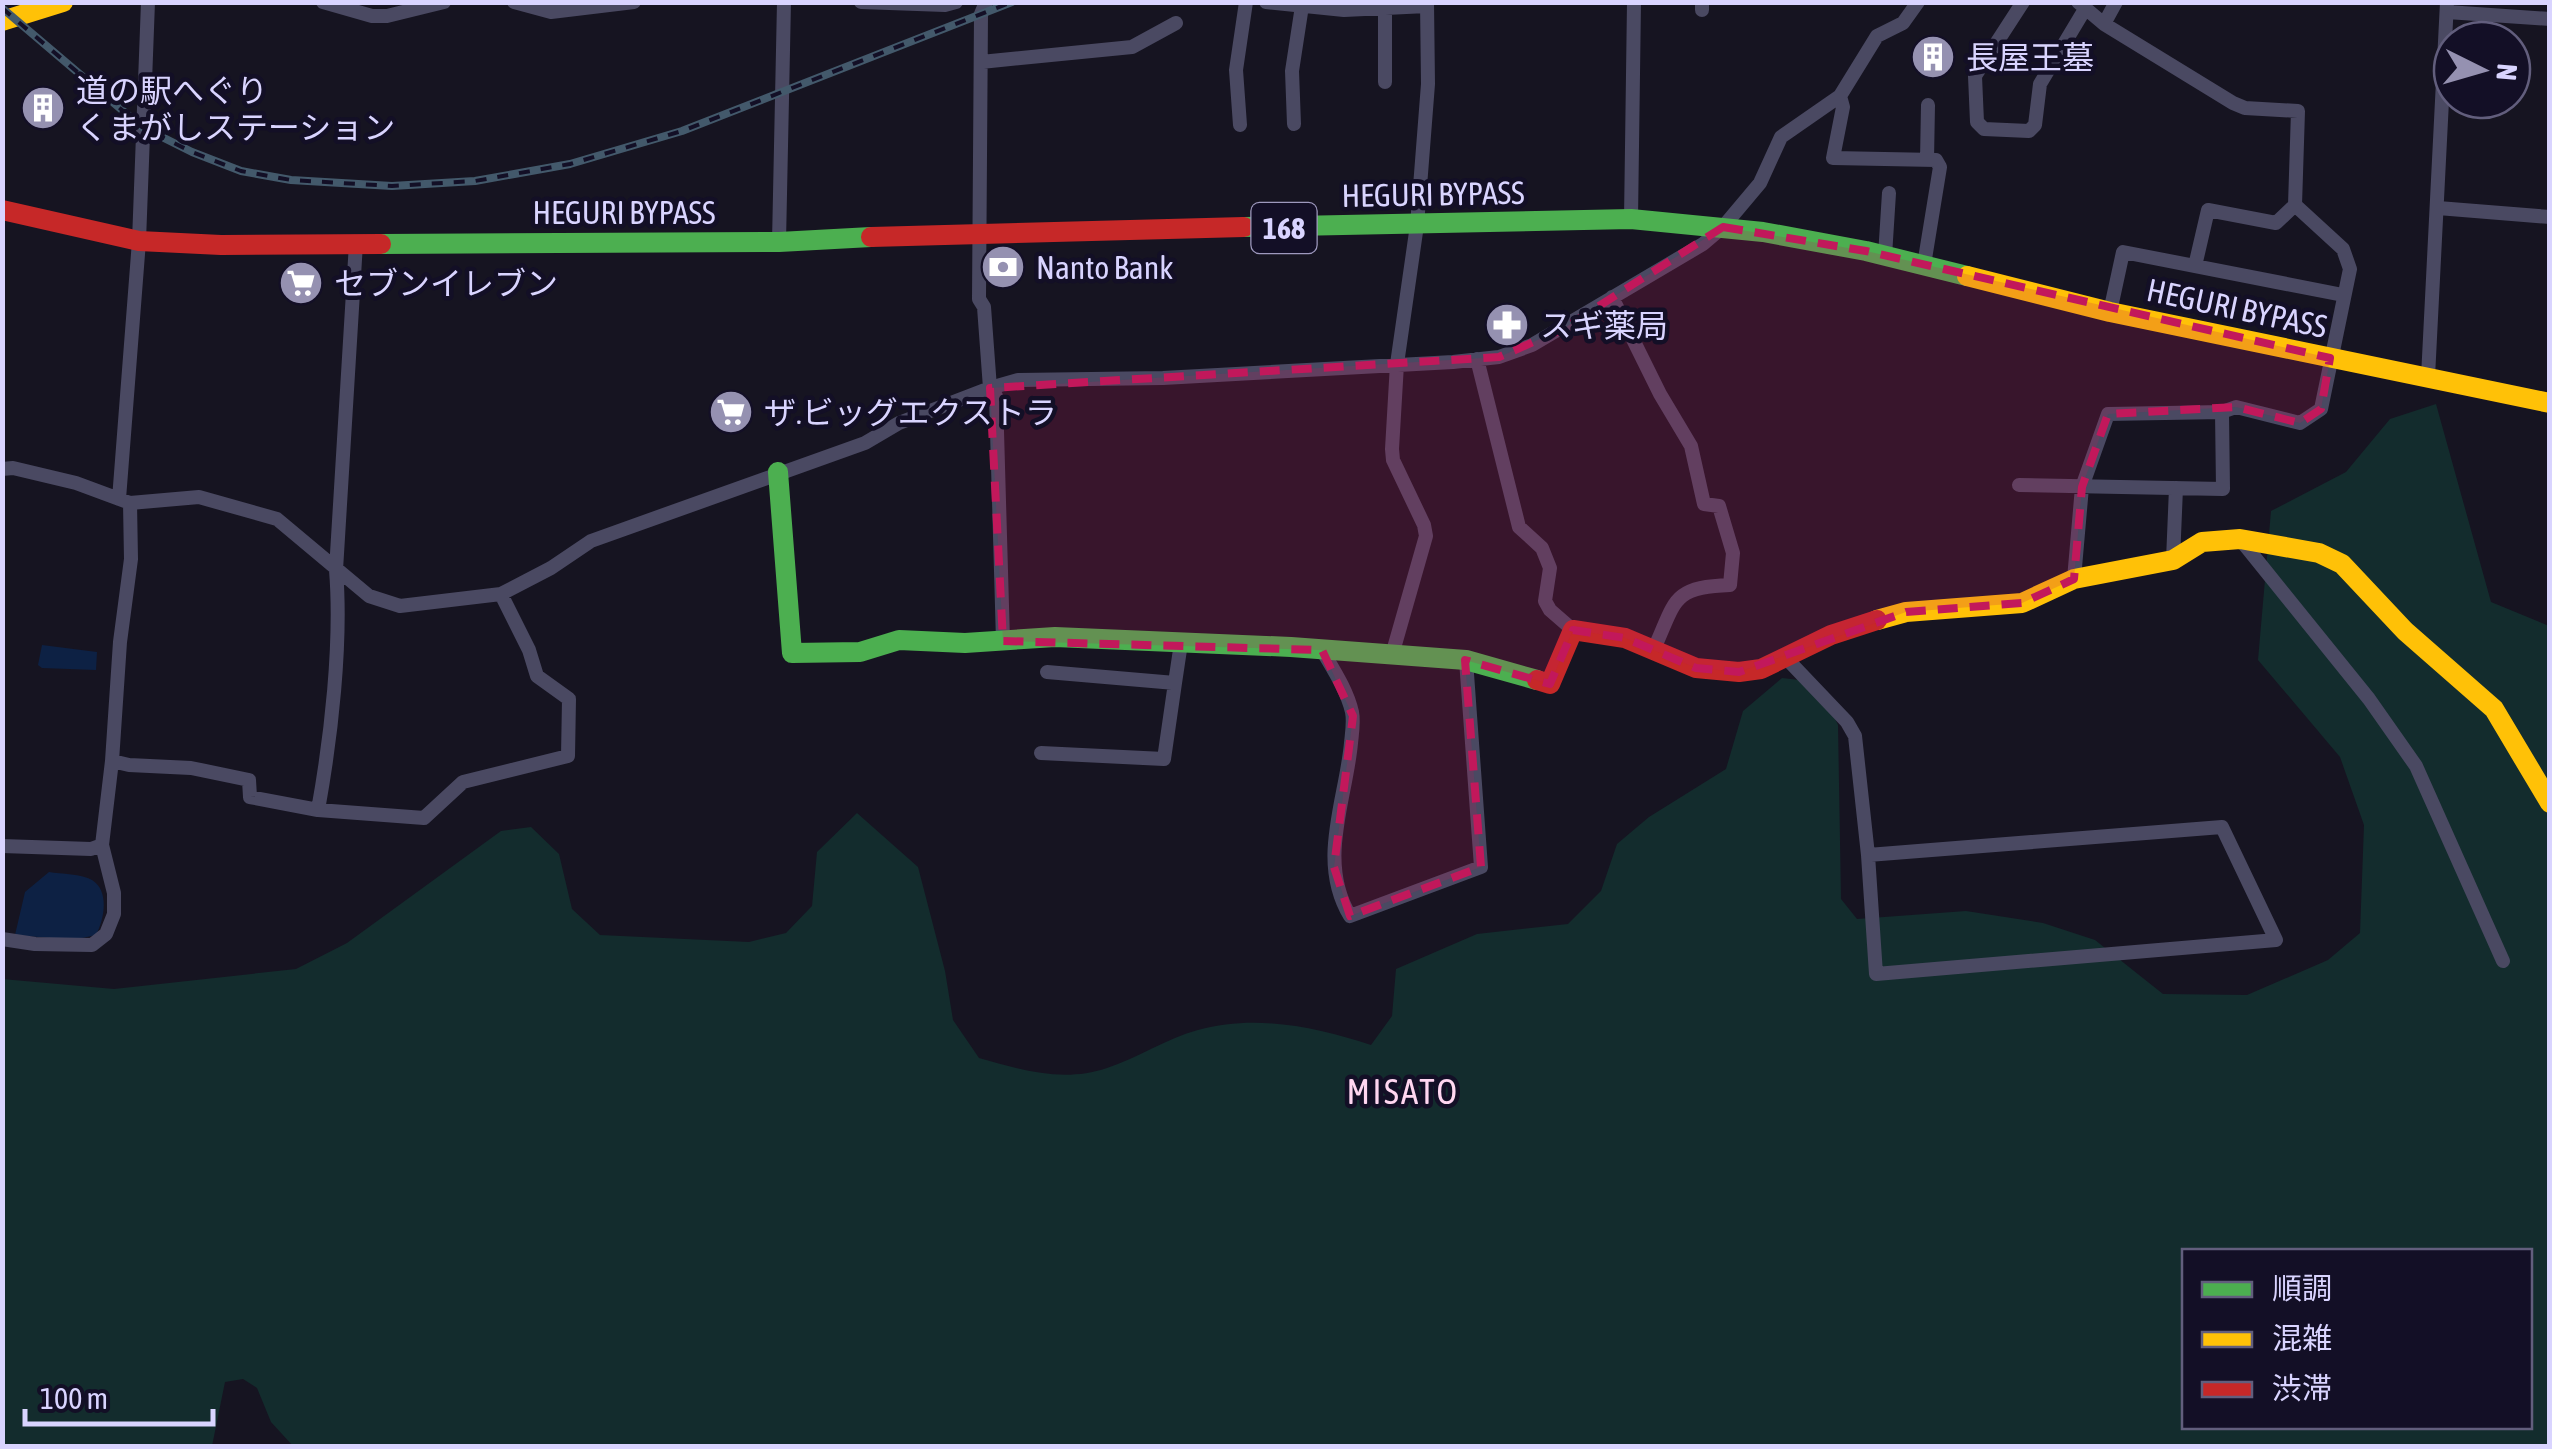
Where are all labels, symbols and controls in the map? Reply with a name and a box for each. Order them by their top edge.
north arrow [2432,20,2532,120]
building icon: 長屋王墓 [1910,34,1956,80]
place label: 長屋王墓 [1966,39,2094,76]
text: N [2490,63,2524,82]
place label: 道の駅へぐり くまがしステーション [76,72,395,146]
building icon: 道の駅へぐり くまがしステーション [20,85,66,131]
street label: HEGURI BYPASS [1341,174,1525,214]
street label: HEGURI BYPASS [533,194,715,231]
road number: 168 [1252,203,1316,253]
bank icon: Nanto Bank [980,244,1026,290]
place label: Nanto Bank [1036,249,1173,286]
supermarket icon: セブンイレブン [278,260,324,306]
place label: セブンイレブン [334,265,558,302]
street label: HEGURI BYPASS [2144,271,2330,345]
pharmacy icon: スギ薬局 [1484,302,1530,348]
place label: スギ薬局 [1540,307,1668,344]
supermarket icon: ザ.ビッグエクストラ [708,389,754,435]
place label: ザ.ビッグエクストラ [764,394,1057,431]
district label: MISATO [1347,1071,1459,1111]
legend [2182,1249,2532,1429]
text: 順調 [2272,1271,2332,1305]
text: 混雑 [2272,1321,2332,1355]
scale bar [25,1364,212,1426]
text: 渋滞 [2272,1371,2332,1405]
text: 100 m [40,1381,108,1415]

